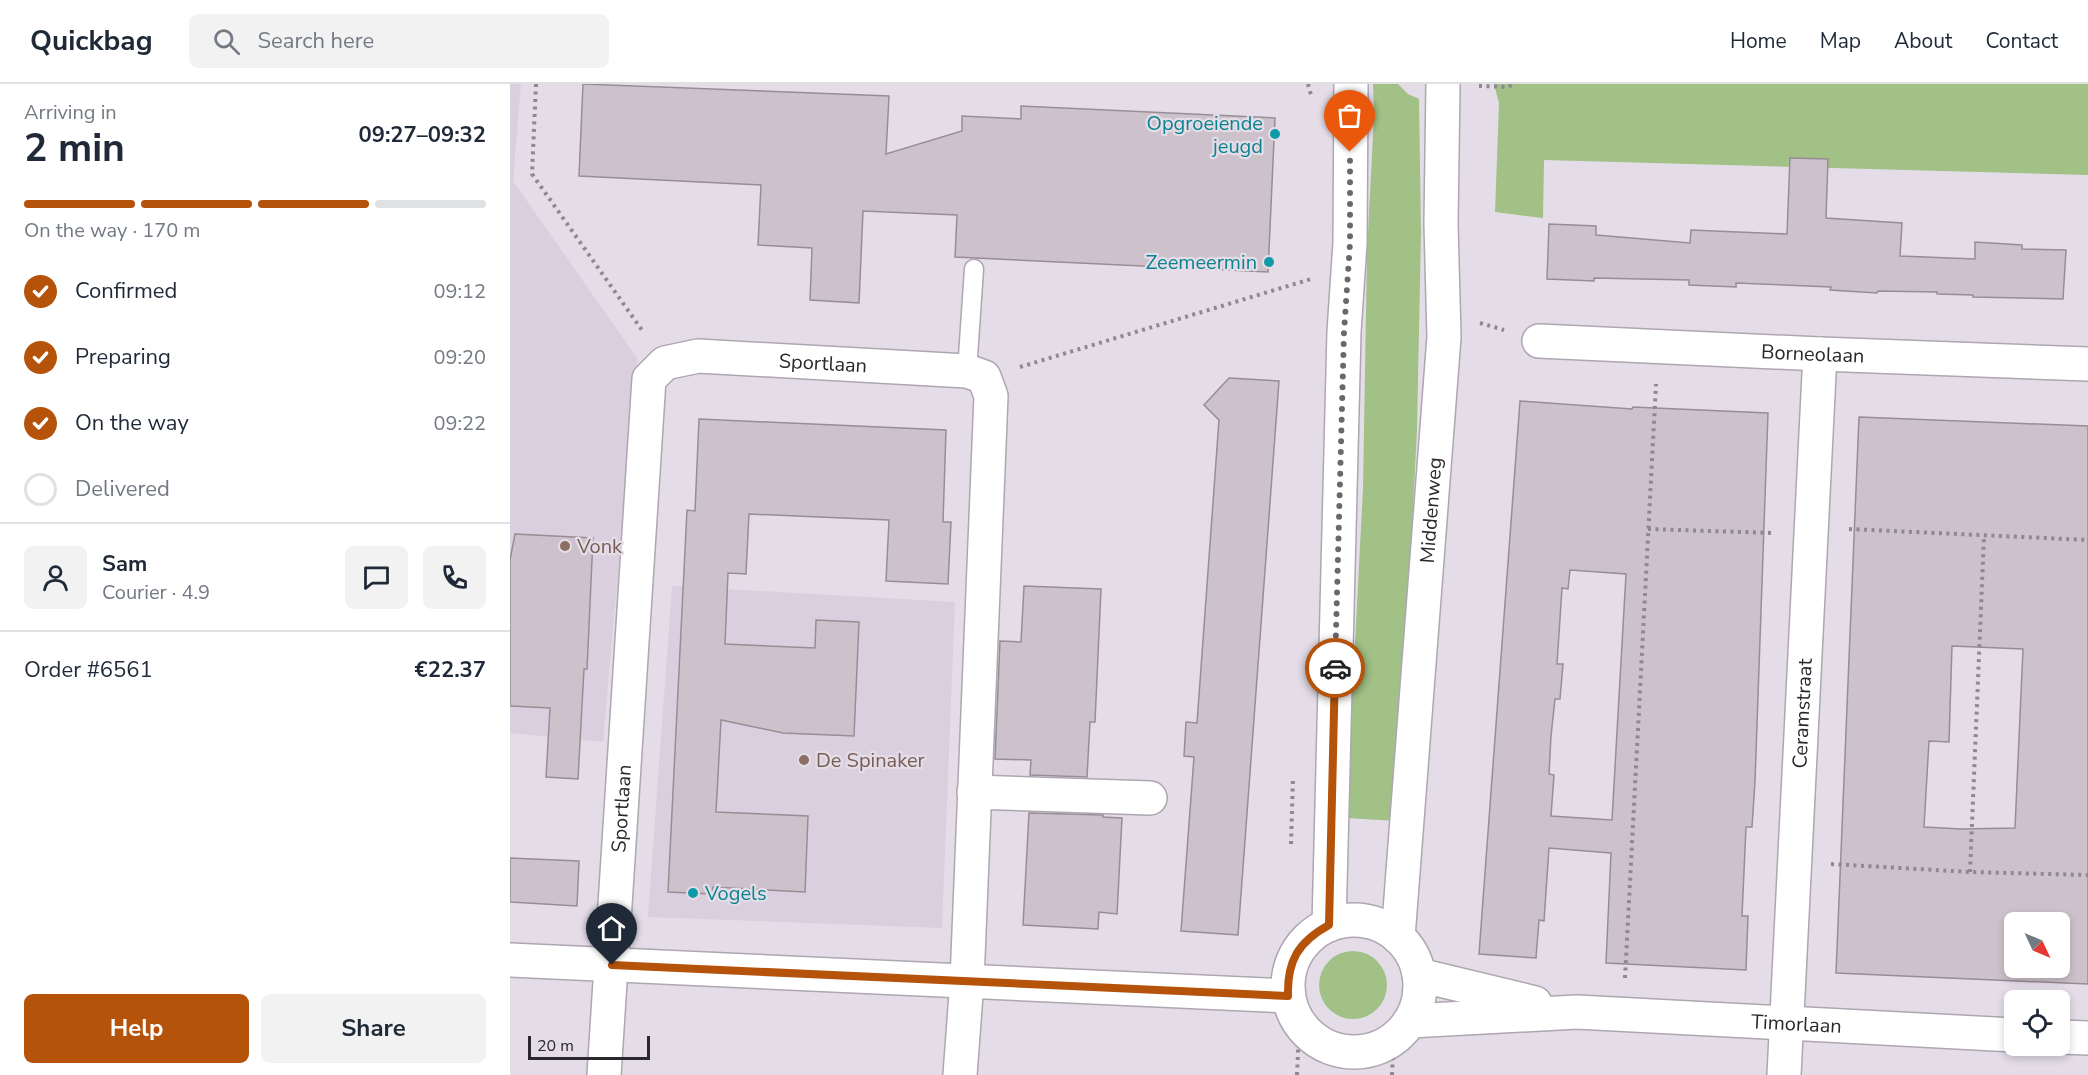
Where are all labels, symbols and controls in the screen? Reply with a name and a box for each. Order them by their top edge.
search box [189,14,609,68]
text: Quickbag [30,22,153,60]
icon: search [210,25,243,58]
text: Search here [258,26,374,56]
text: Home [1730,27,1787,55]
text: Map [1820,27,1861,55]
text: About [1894,27,1952,55]
text: Contact [1985,27,2058,55]
pin [1324,90,1375,152]
text: Arriving in [24,99,117,126]
icon: bag [1333,99,1366,132]
place label: Opgroeiende jeugd [1147,110,1263,160]
text: 09:27–09:32 [358,120,486,150]
text: 2 min [24,122,125,175]
marker: Opgroeiende jeugd [1268,127,1282,141]
text: On the way · 170 m [24,217,200,244]
place label: Zeemeermin [1146,249,1257,276]
marker: Zeemeermin [1262,255,1276,269]
icon: check [24,275,57,308]
text: Confirmed [75,276,177,306]
text: 09:12 [433,278,486,305]
street label: Borneolaan [1760,338,1865,370]
icon: check [24,341,57,374]
text: Preparing [75,342,171,372]
text: 09:20 [433,344,486,371]
street label: Sportlaan [778,348,868,379]
icon: check [24,407,57,440]
text: On the way [75,408,189,438]
text: 09:22 [433,410,486,437]
street label: Middenweg [1414,456,1449,564]
text: Delivered [75,474,170,504]
place label: Vonk [576,533,623,560]
marker: Vonk [558,539,572,553]
button: person [24,546,87,609]
button: chat [345,546,408,609]
button: phone [423,546,486,609]
text: Sam [102,549,147,579]
text: Courier · 4.9 [102,579,210,606]
courier [1305,638,1365,698]
icon: car [1319,652,1352,685]
text: Order #6561 [24,655,153,685]
text: €22.37 [415,655,486,685]
street label: Ceramstraat [1786,657,1819,769]
place label: De Spinaker [816,747,925,774]
marker: De Spinaker [797,753,811,767]
street label: Sportlaan [605,764,638,854]
place label: Vogels [704,880,767,907]
marker: Vogels [686,886,700,900]
pin [586,903,637,965]
icon: home [595,912,628,945]
north arrow [2004,912,2070,978]
map controls [2004,912,2070,1056]
button: locate [2004,990,2070,1056]
button: Help [24,994,249,1063]
button: Share [261,994,486,1063]
street label: Timorlaan [1750,1008,1842,1040]
scale bar [528,1033,650,1060]
text: 20 m [537,1035,574,1057]

